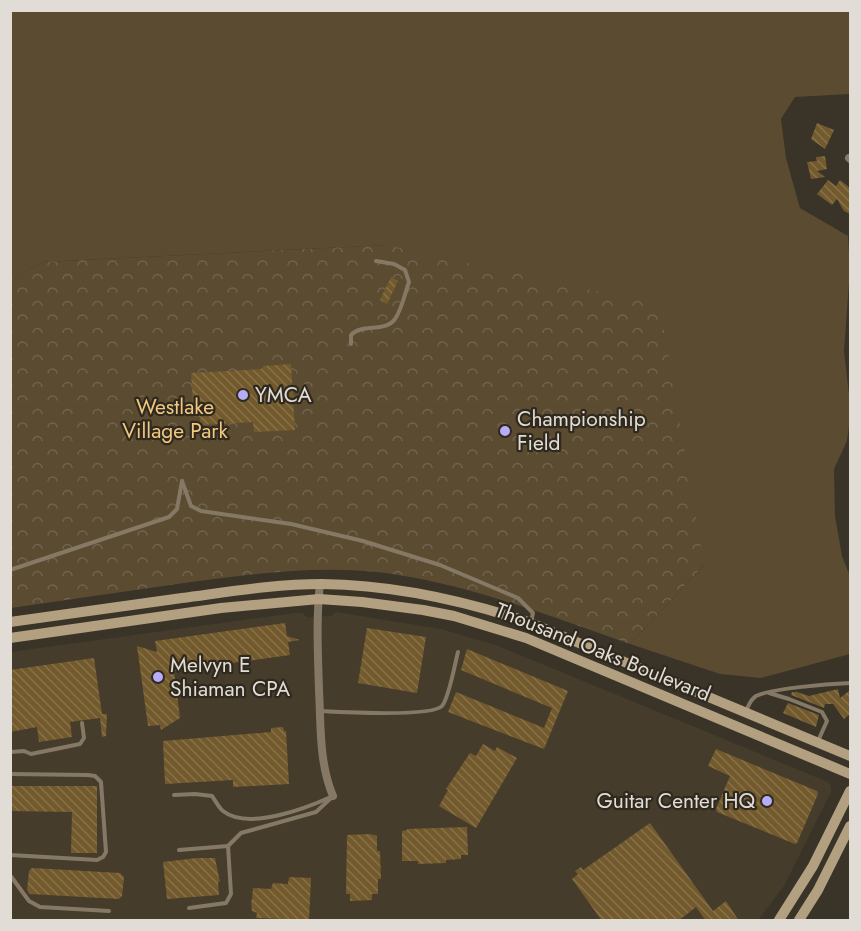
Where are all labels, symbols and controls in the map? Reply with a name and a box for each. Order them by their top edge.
place label: YMCA [255,380,312,410]
marker: YMCA [236,388,250,402]
park label: Westlake Village Park [122,392,229,446]
place label: Championship Field [517,404,646,458]
marker: Championship Field [498,424,512,438]
street label: Thousand Oaks Boulevard [491,595,715,709]
place label: Melvyn E Shiaman CPA [170,650,290,704]
marker: Melvyn E Shiaman CPA [151,670,165,684]
place label: Guitar Center HQ [596,786,755,816]
marker: Guitar Center HQ [760,794,774,808]

